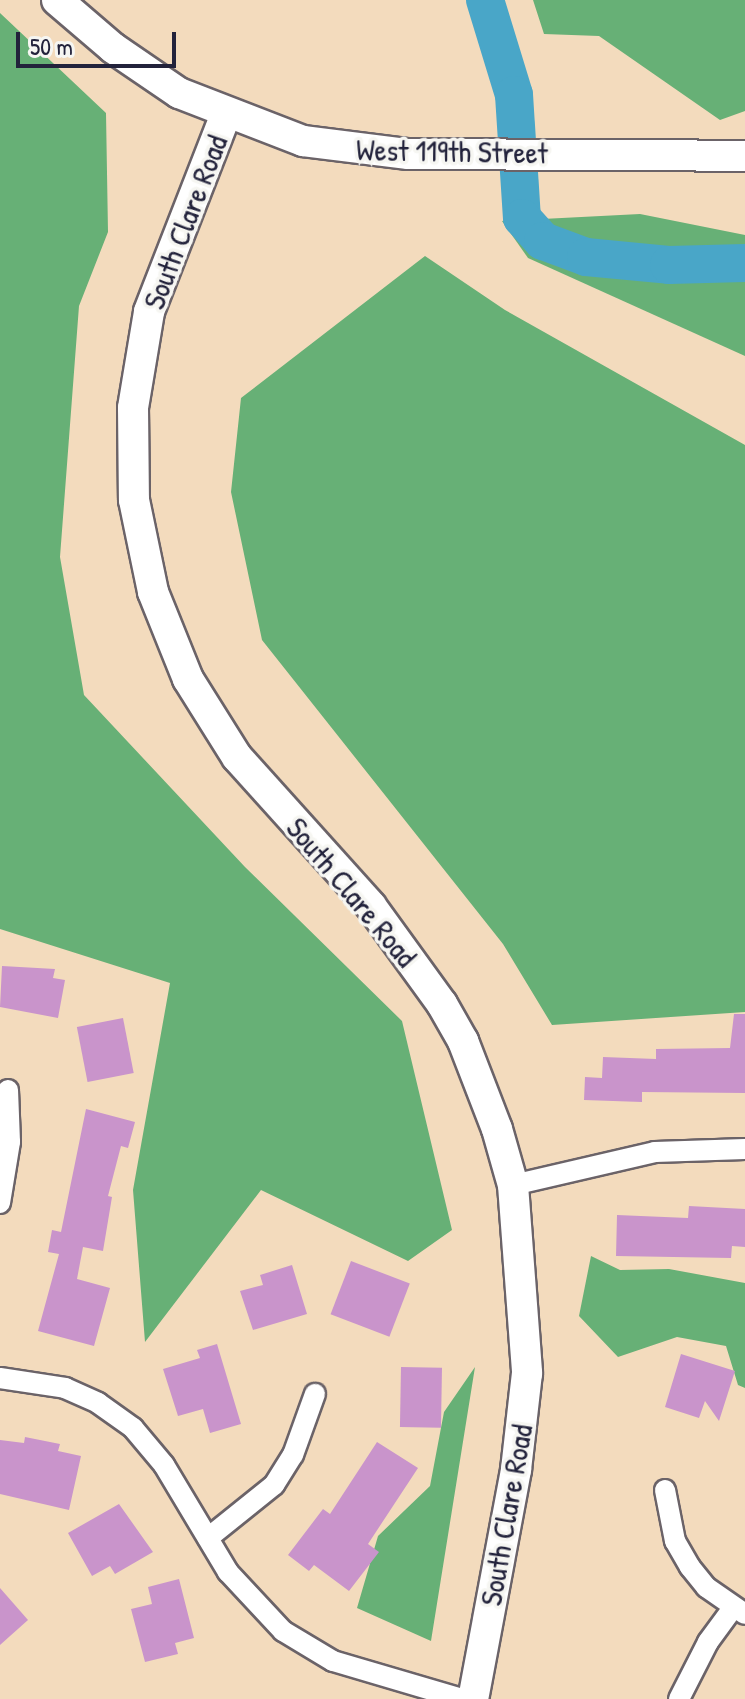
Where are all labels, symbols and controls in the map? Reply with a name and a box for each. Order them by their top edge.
scale bar [20,16,180,66]
text: 50 m [30,30,73,62]
street label: South Clare Road [135,130,235,314]
street label: West 119th Street [356,131,548,171]
street label: South Clare Road [279,810,425,974]
street label: South Clare Road [472,1422,540,1608]

